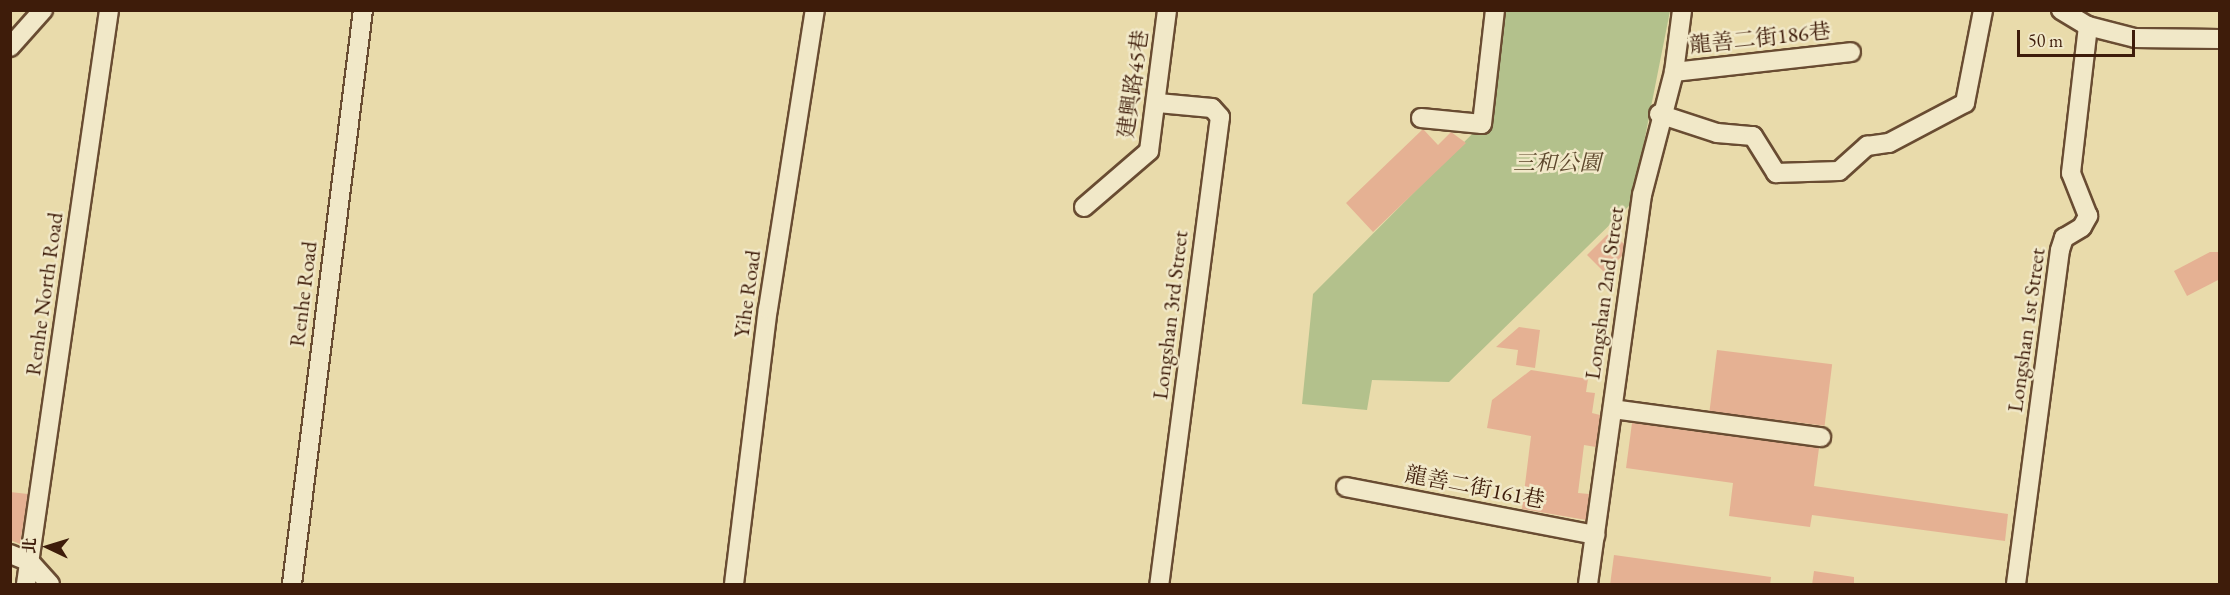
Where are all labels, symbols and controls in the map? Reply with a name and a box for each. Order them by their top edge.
street label: 龍善二街186巷 [1688,17,1832,59]
scale bar [2020,18,2138,56]
street label: 建興路45巷 [1112,28,1154,140]
text: 50 m [2028,29,2063,52]
park label: 三和公園 [1513,150,1601,176]
street label: Longshan 2nd Street [1579,205,1629,381]
street label: Renhe North Road [19,211,69,377]
street label: Longshan 3rd Street [1147,229,1193,401]
street label: Renhe Road [283,240,323,348]
street label: Longshan 1st Street [2001,246,2051,414]
street label: Yihe Road [728,248,766,340]
street label: 龍善二街161巷 [1403,461,1547,513]
north arrow [18,517,78,577]
text: 北 [19,537,41,554]

